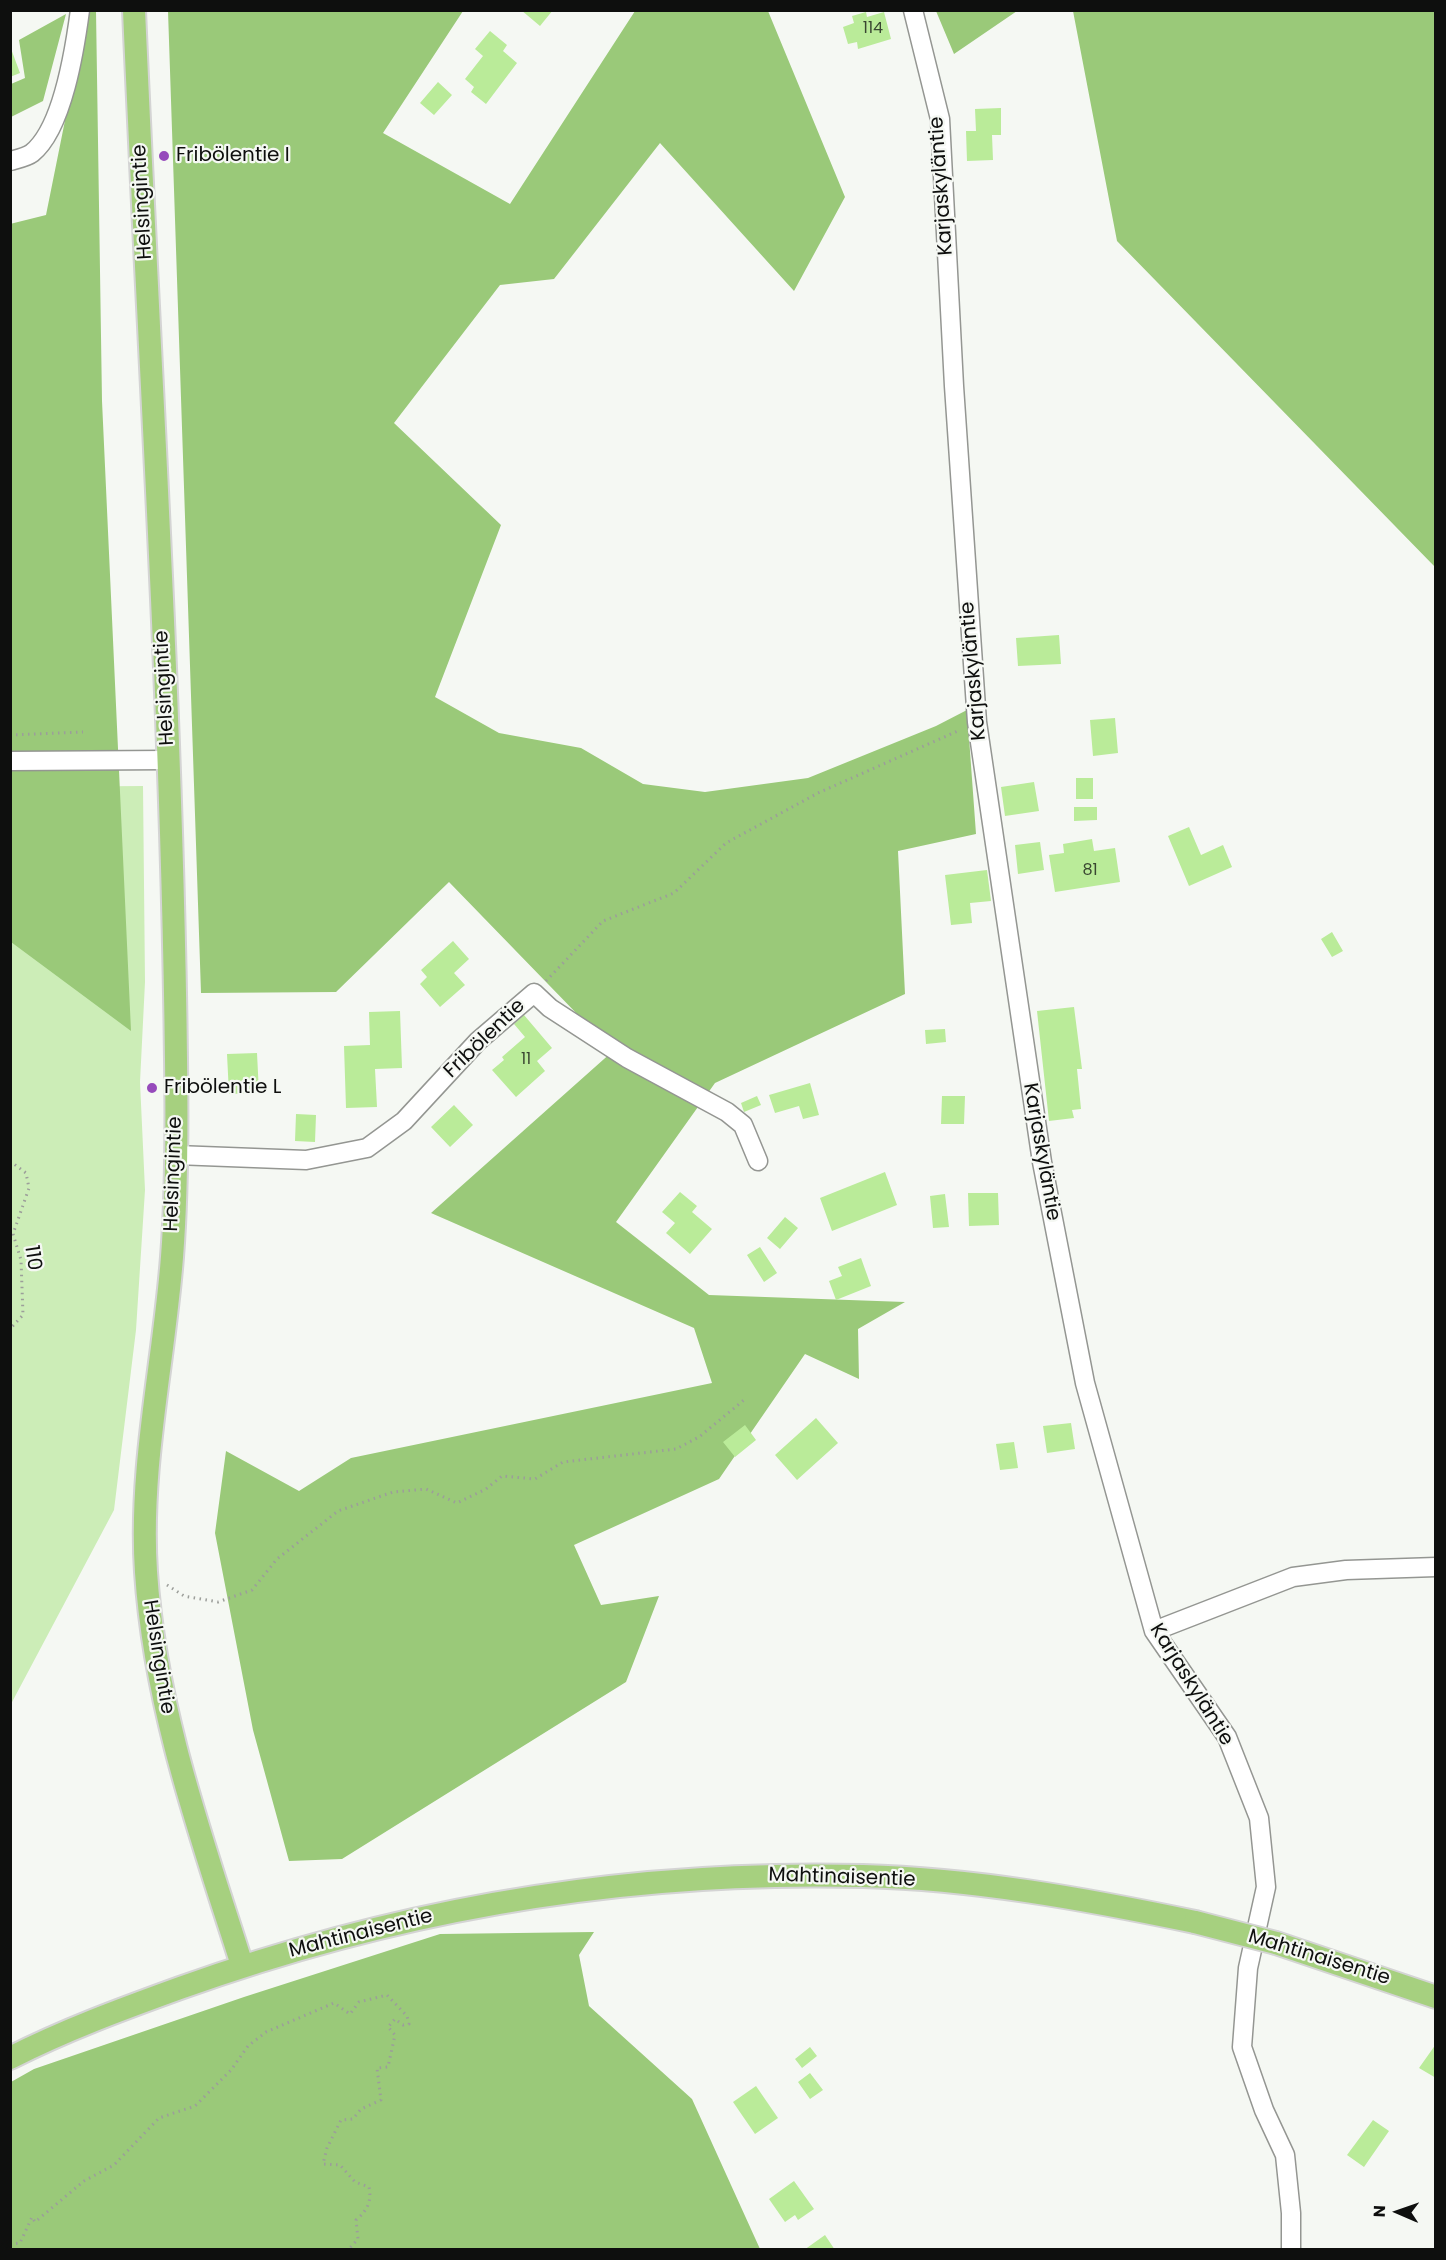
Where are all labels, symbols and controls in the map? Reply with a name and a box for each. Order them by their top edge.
house number: 114 [863,19,883,39]
street label: Karjaskyläntie [925,116,959,256]
street label: Helsingintie [128,144,158,260]
place label: Fribölentie I [176,144,290,168]
marker: Fribölentie I [157,149,171,163]
street label: Karjaskyläntie [956,601,992,741]
street label: Helsingintie [150,630,180,746]
house number: 81 [1082,861,1098,881]
street label: Fribölentie [439,994,531,1084]
house number: 11 [521,1050,531,1070]
place label: Fribölentie L [164,1076,281,1100]
marker: Fribölentie L [145,1081,159,1095]
street label: Karjaskyläntie [1017,1081,1065,1223]
street label: Helsingintie [160,1116,188,1232]
street label: 110 [18,1244,46,1272]
street label: Helsingintie [137,1598,179,1716]
street label: Karjaskyläntie [1144,1620,1238,1750]
street label: Mahtinaisentie [768,1863,916,1893]
street label: Mahtinaisentie [287,1905,435,1963]
street label: Mahtinaisentie [1245,1925,1393,1991]
north arrow [1368,2182,1428,2242]
text: N [1368,2205,1391,2218]

